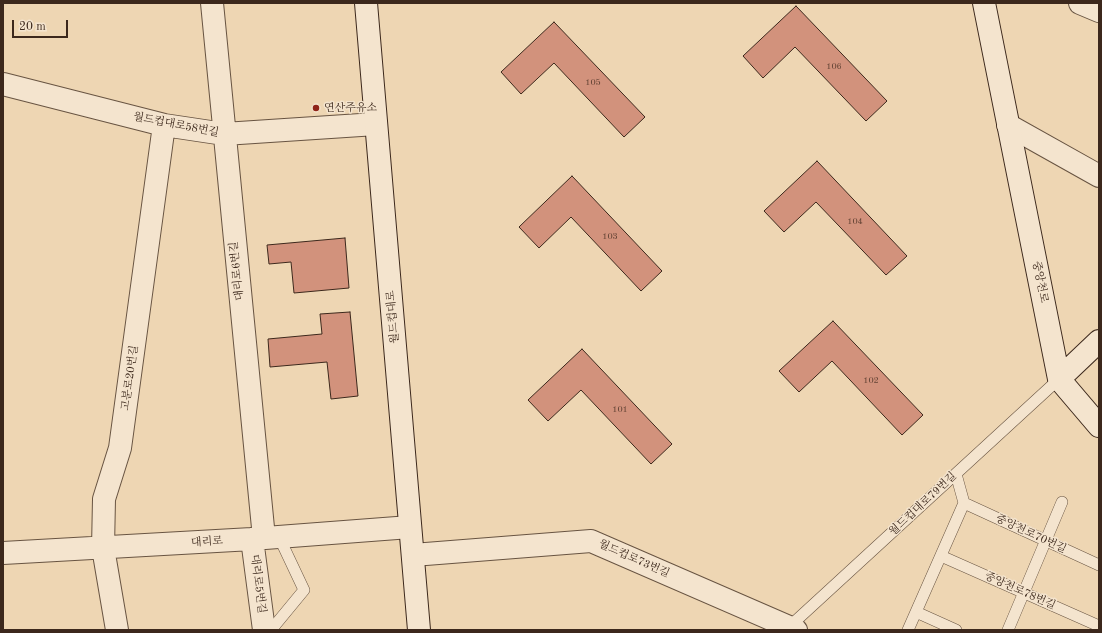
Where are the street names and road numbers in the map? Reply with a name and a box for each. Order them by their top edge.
street label: 월드컵대로58번길 [132,110,220,140]
street label: 대리로6번길 [227,241,247,301]
street label: 중앙천로 [1029,260,1051,304]
street label: 월드컵대로 [384,290,402,344]
street label: 고분로20번길 [119,344,141,412]
street label: 월드컵대로79번길 [887,469,959,539]
street label: 중앙천로70번길 [994,512,1068,556]
street label: 대리로 [191,534,223,550]
street label: 월드컵로73번길 [596,537,672,581]
street label: 대리로5번길 [248,554,268,614]
street label: 중앙천로78번길 [982,569,1058,613]

